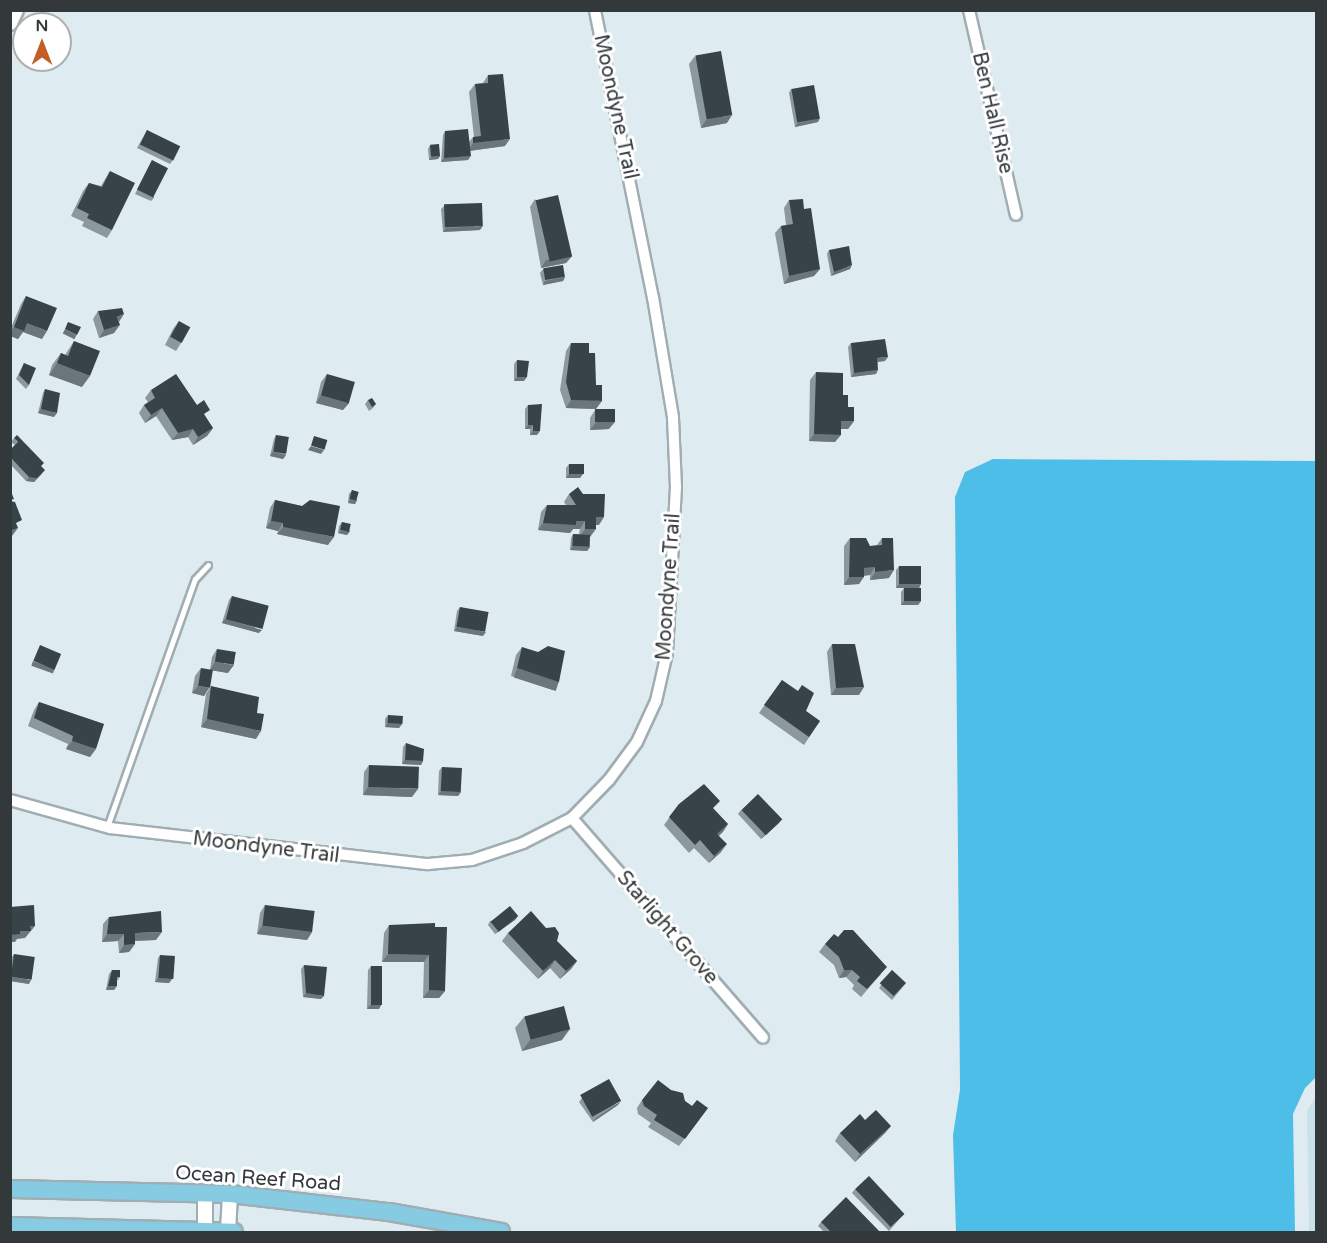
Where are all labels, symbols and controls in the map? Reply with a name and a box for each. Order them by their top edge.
north arrow [12,12,72,72]
text: N [36,16,48,36]
street label: Moondyne Trail [588,32,642,182]
street label: Ben Hall Rise [966,50,1018,176]
street label: Moondyne Trail [652,513,686,661]
street label: Moondyne Trail [191,827,341,869]
street label: Starlight Grove [611,867,723,989]
street label: Ocean Reef Road [174,1161,342,1197]

